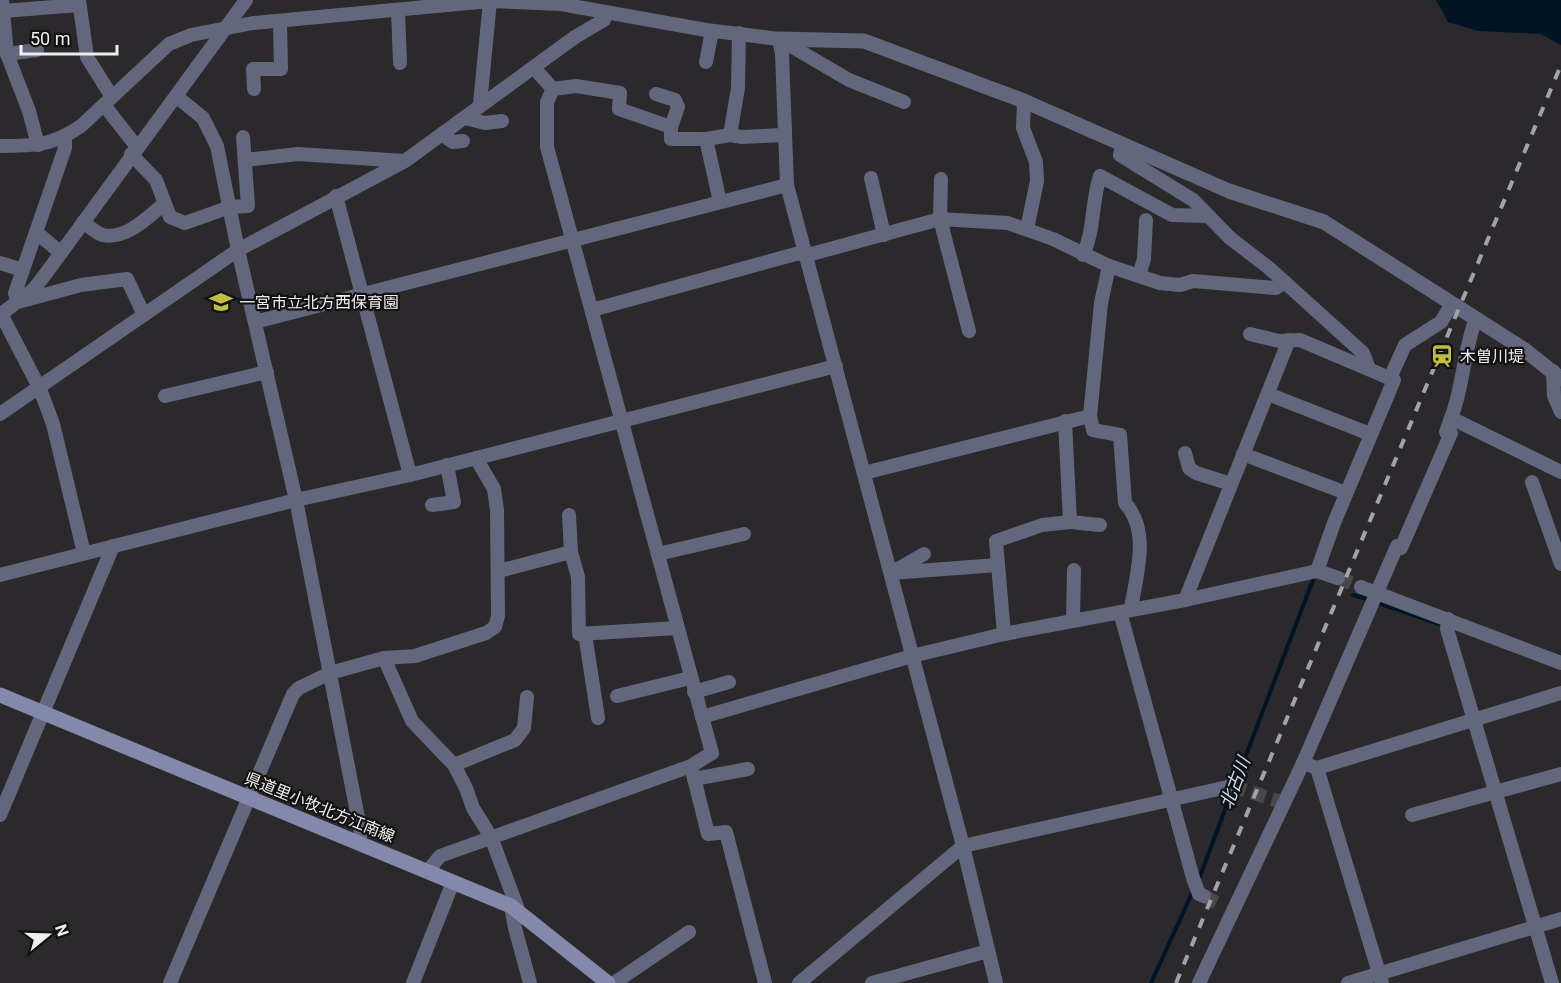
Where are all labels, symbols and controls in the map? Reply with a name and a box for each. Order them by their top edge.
scale bar [21,18,117,56]
text: 50 m [30,28,70,49]
school or university icon: 一宮市立北方西保育園 [208,289,234,315]
place label: 一宮市立北方西保育園 [239,293,399,312]
station icon: 木曽川堤 [1429,343,1455,369]
place label: 木曽川堤 [1460,347,1524,366]
water label: 北古川 [1215,752,1255,812]
street label: 県道里小牧北方江南線 [242,769,398,846]
north arrow [18,905,78,965]
text: N [51,922,73,939]

